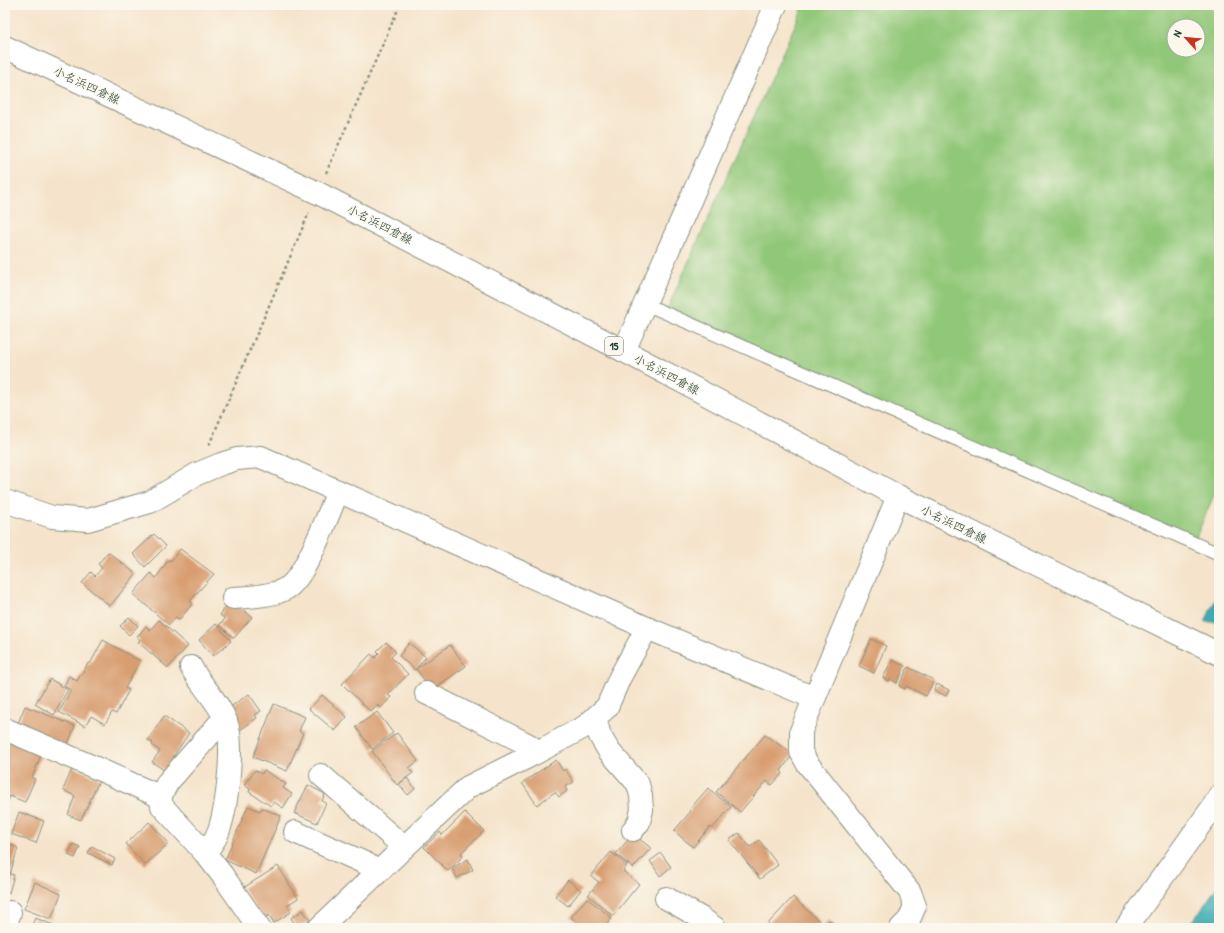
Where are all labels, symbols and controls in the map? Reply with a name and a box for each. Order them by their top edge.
north arrow [1166,18,1206,58]
text: N [1170,28,1185,39]
street label: 小名浜四倉線 [51,62,123,108]
street label: 小名浜四倉線 [344,200,416,248]
road number: 15 [605,337,623,355]
street label: 小名浜四倉線 [631,350,703,398]
street label: 小名浜四倉線 [918,501,990,547]

